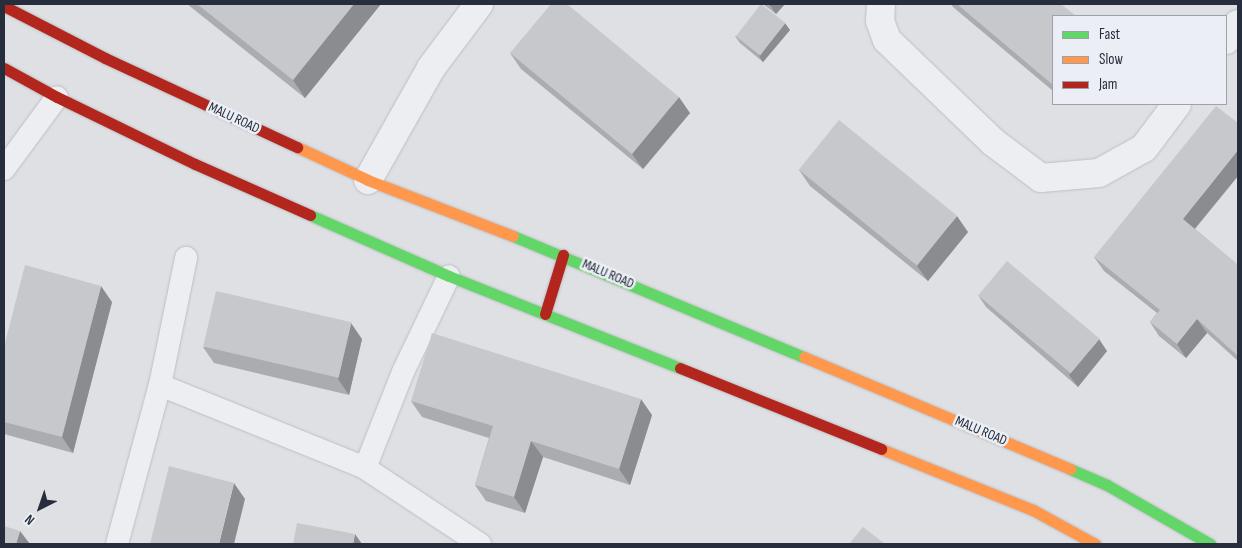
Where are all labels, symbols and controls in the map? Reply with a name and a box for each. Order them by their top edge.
legend [1052,15,1227,105]
text: Fast [1099,25,1120,44]
text: Slow [1099,50,1123,69]
text: Jam [1099,75,1117,94]
street label: MALU ROAD [206,99,262,137]
street label: MALU ROAD [580,256,636,292]
street label: MALU ROAD [953,413,1009,449]
north arrow [15,483,65,533]
text: N [21,511,38,529]

